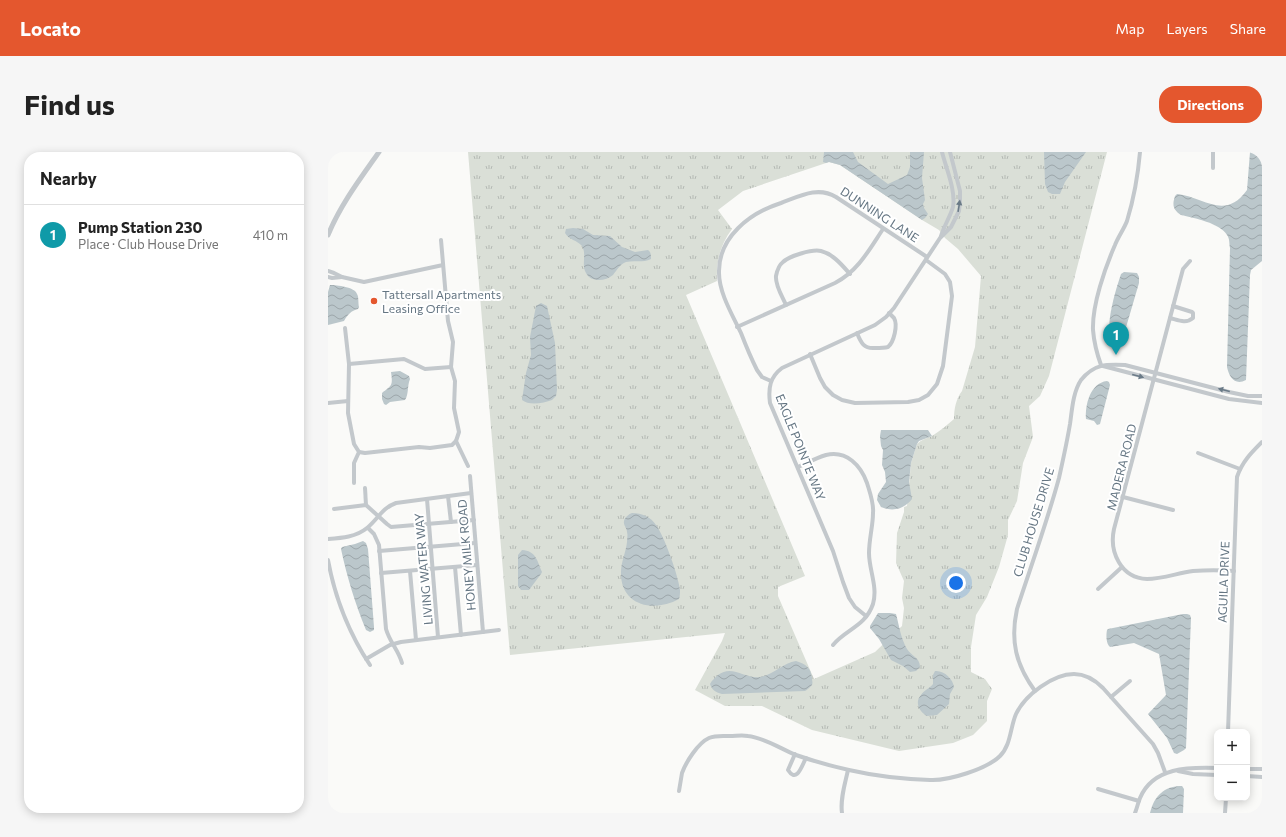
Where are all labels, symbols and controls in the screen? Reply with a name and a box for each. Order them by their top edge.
text: Locato [20,17,81,40]
text: Map [1116,20,1144,37]
text: Layers [1166,20,1208,37]
text: Share [1230,20,1266,37]
button: Directions [1159,86,1262,123]
text: Find us [24,87,115,121]
text: Nearby [40,168,97,189]
street label: DUNNING LANE [838,183,922,245]
one-way arrow [956,199,962,212]
text: Pump Station 230 [78,218,202,236]
text: 1 [50,227,56,243]
text: 410 m [253,227,288,243]
text: Place · Club House Drive [78,236,219,252]
place label: Tattersall Apartments Leasing Office [382,287,501,315]
marker: Tattersall Apartments Leasing Office [369,296,379,306]
pin: 1 [1103,322,1129,355]
one-way arrow [1133,373,1145,379]
one-way arrow [1217,387,1230,393]
street label: EAGLE POINTE WAY [773,392,829,502]
street label: MADERA ROAD [1103,422,1139,512]
street label: CLUB HOUSE DRIVE [1010,466,1056,578]
street label: HONEY MILK ROAD [454,499,478,611]
street label: LIVING WATER WAY [411,512,435,625]
street label: AGUILA DRIVE [1215,541,1231,623]
your location [946,573,966,593]
map controls [1214,729,1250,801]
button: + [1214,729,1250,765]
button: − [1214,765,1250,801]

